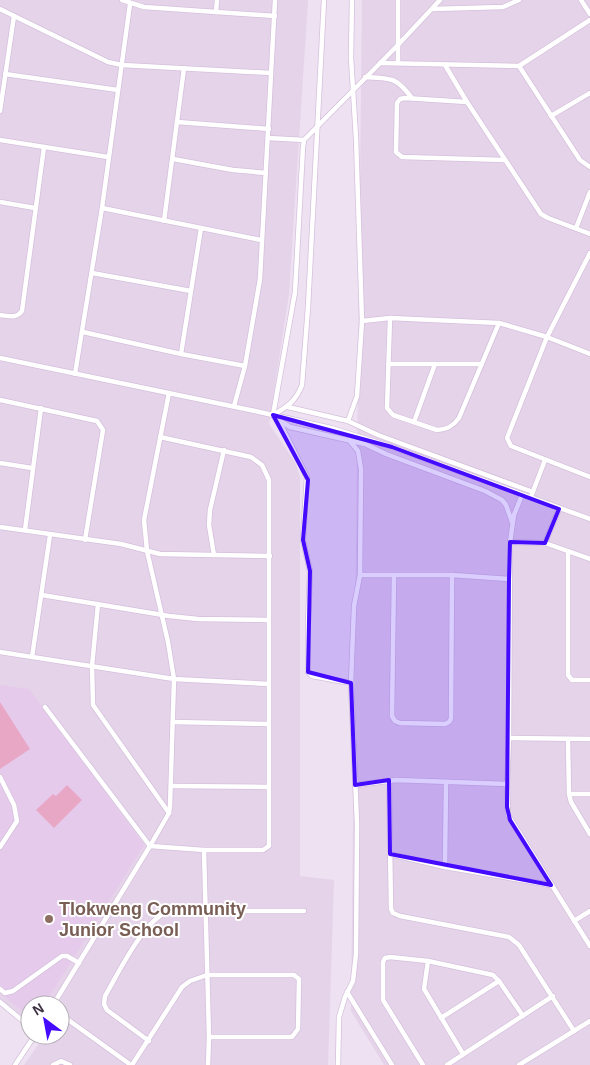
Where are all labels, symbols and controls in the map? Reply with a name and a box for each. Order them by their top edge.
place label: Tlokweng Community Junior School [59,899,246,940]
marker: Tlokweng Community Junior School [43,913,55,925]
north arrow [20,995,70,1045]
text: N [30,1000,47,1018]

